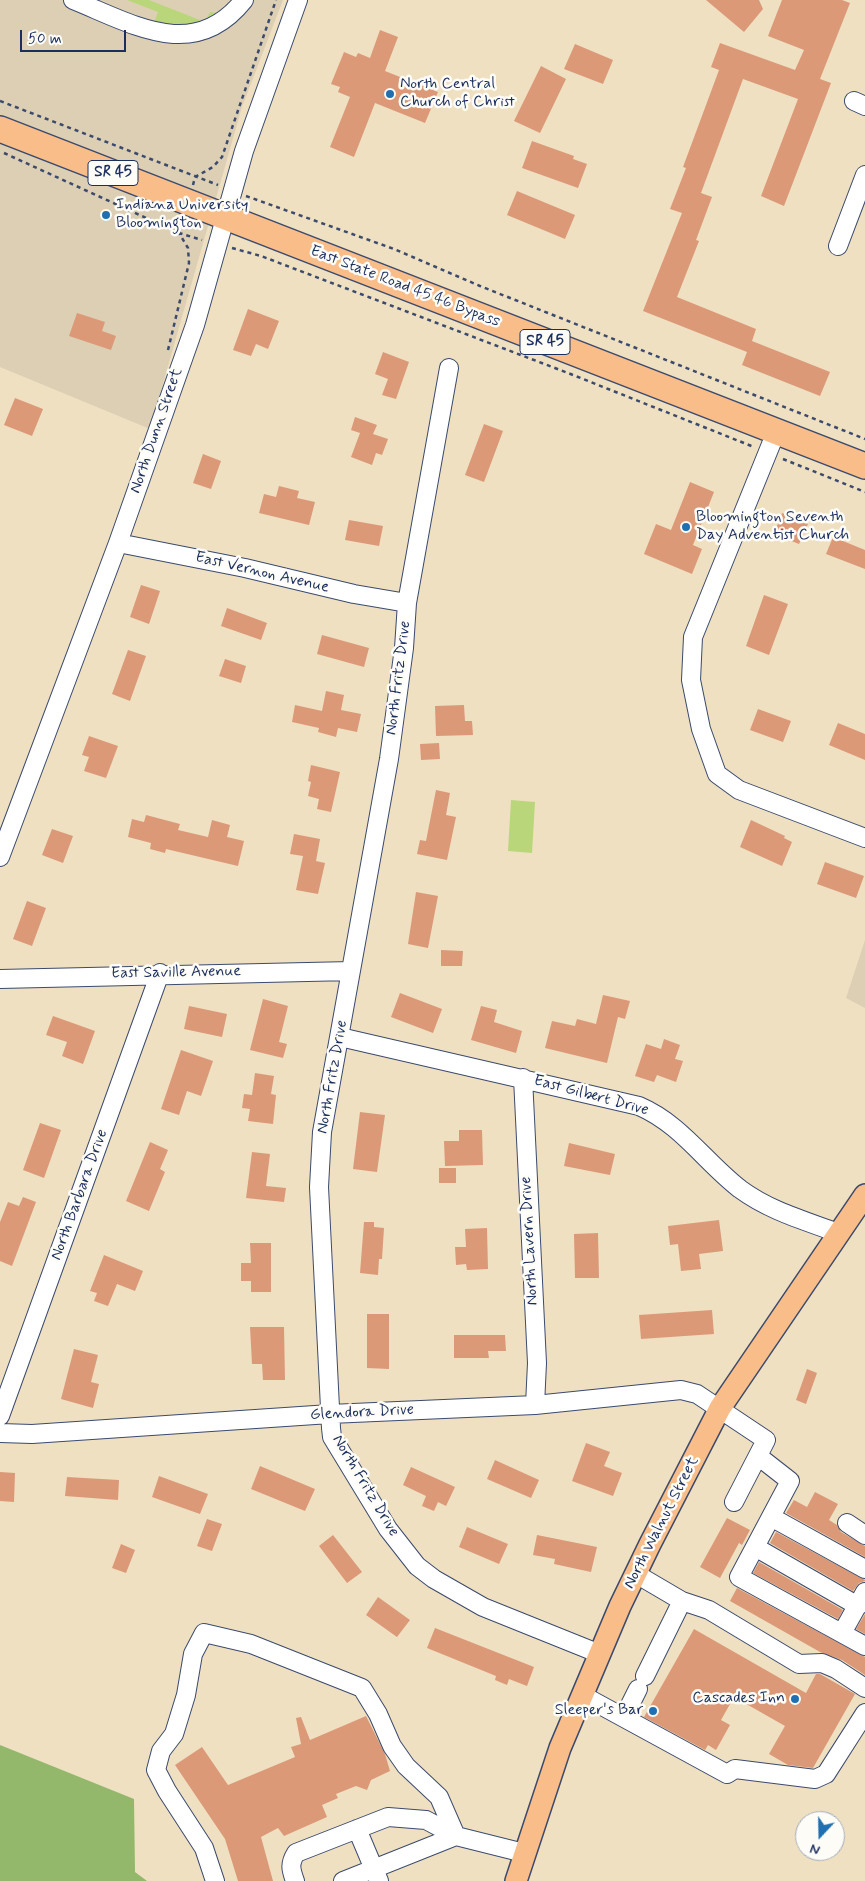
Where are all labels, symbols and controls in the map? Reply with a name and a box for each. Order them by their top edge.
scale bar [22,20,129,52]
text: 50 m [28,29,62,49]
place label: North Central Church of Christ [400,75,515,113]
marker: North Central Church of Christ [384,88,396,100]
road number: SR 45 [88,160,138,186]
place label: Indiana University Bloomington [116,196,248,234]
marker: Indiana University Bloomington [100,209,112,221]
street label: East State Road 45 46 Bypass [307,242,503,332]
road number: SR 45 [520,330,570,354]
street label: North Dunn Street [127,366,187,496]
place label: Bloomington Seventh Day Adventist Church [696,508,849,546]
marker: Bloomington Seventh Day Adventist Church [680,521,692,533]
street label: East Vernon Avenue [193,548,331,598]
street label: North Fritz Drive [382,620,416,736]
street label: East Saville Avenue [111,962,241,984]
street label: North Fritz Drive [314,1019,352,1135]
street label: East Gilbert Drive [531,1071,651,1121]
street label: North Barbara Drive [47,1127,113,1263]
street label: North Lavern Drive [517,1176,543,1306]
street label: Glendora Drive [310,1401,414,1425]
street label: North Fritz Drive [327,1432,403,1540]
street label: North Walnut Street [620,1454,704,1592]
place label: Cascades Inn [692,1689,785,1709]
marker: Cascades Inn [789,1693,801,1705]
place label: Sleeper's Bar [555,1701,643,1721]
marker: Sleeper's Bar [647,1705,659,1717]
north arrow [795,1811,845,1861]
text: N [807,1839,823,1859]

